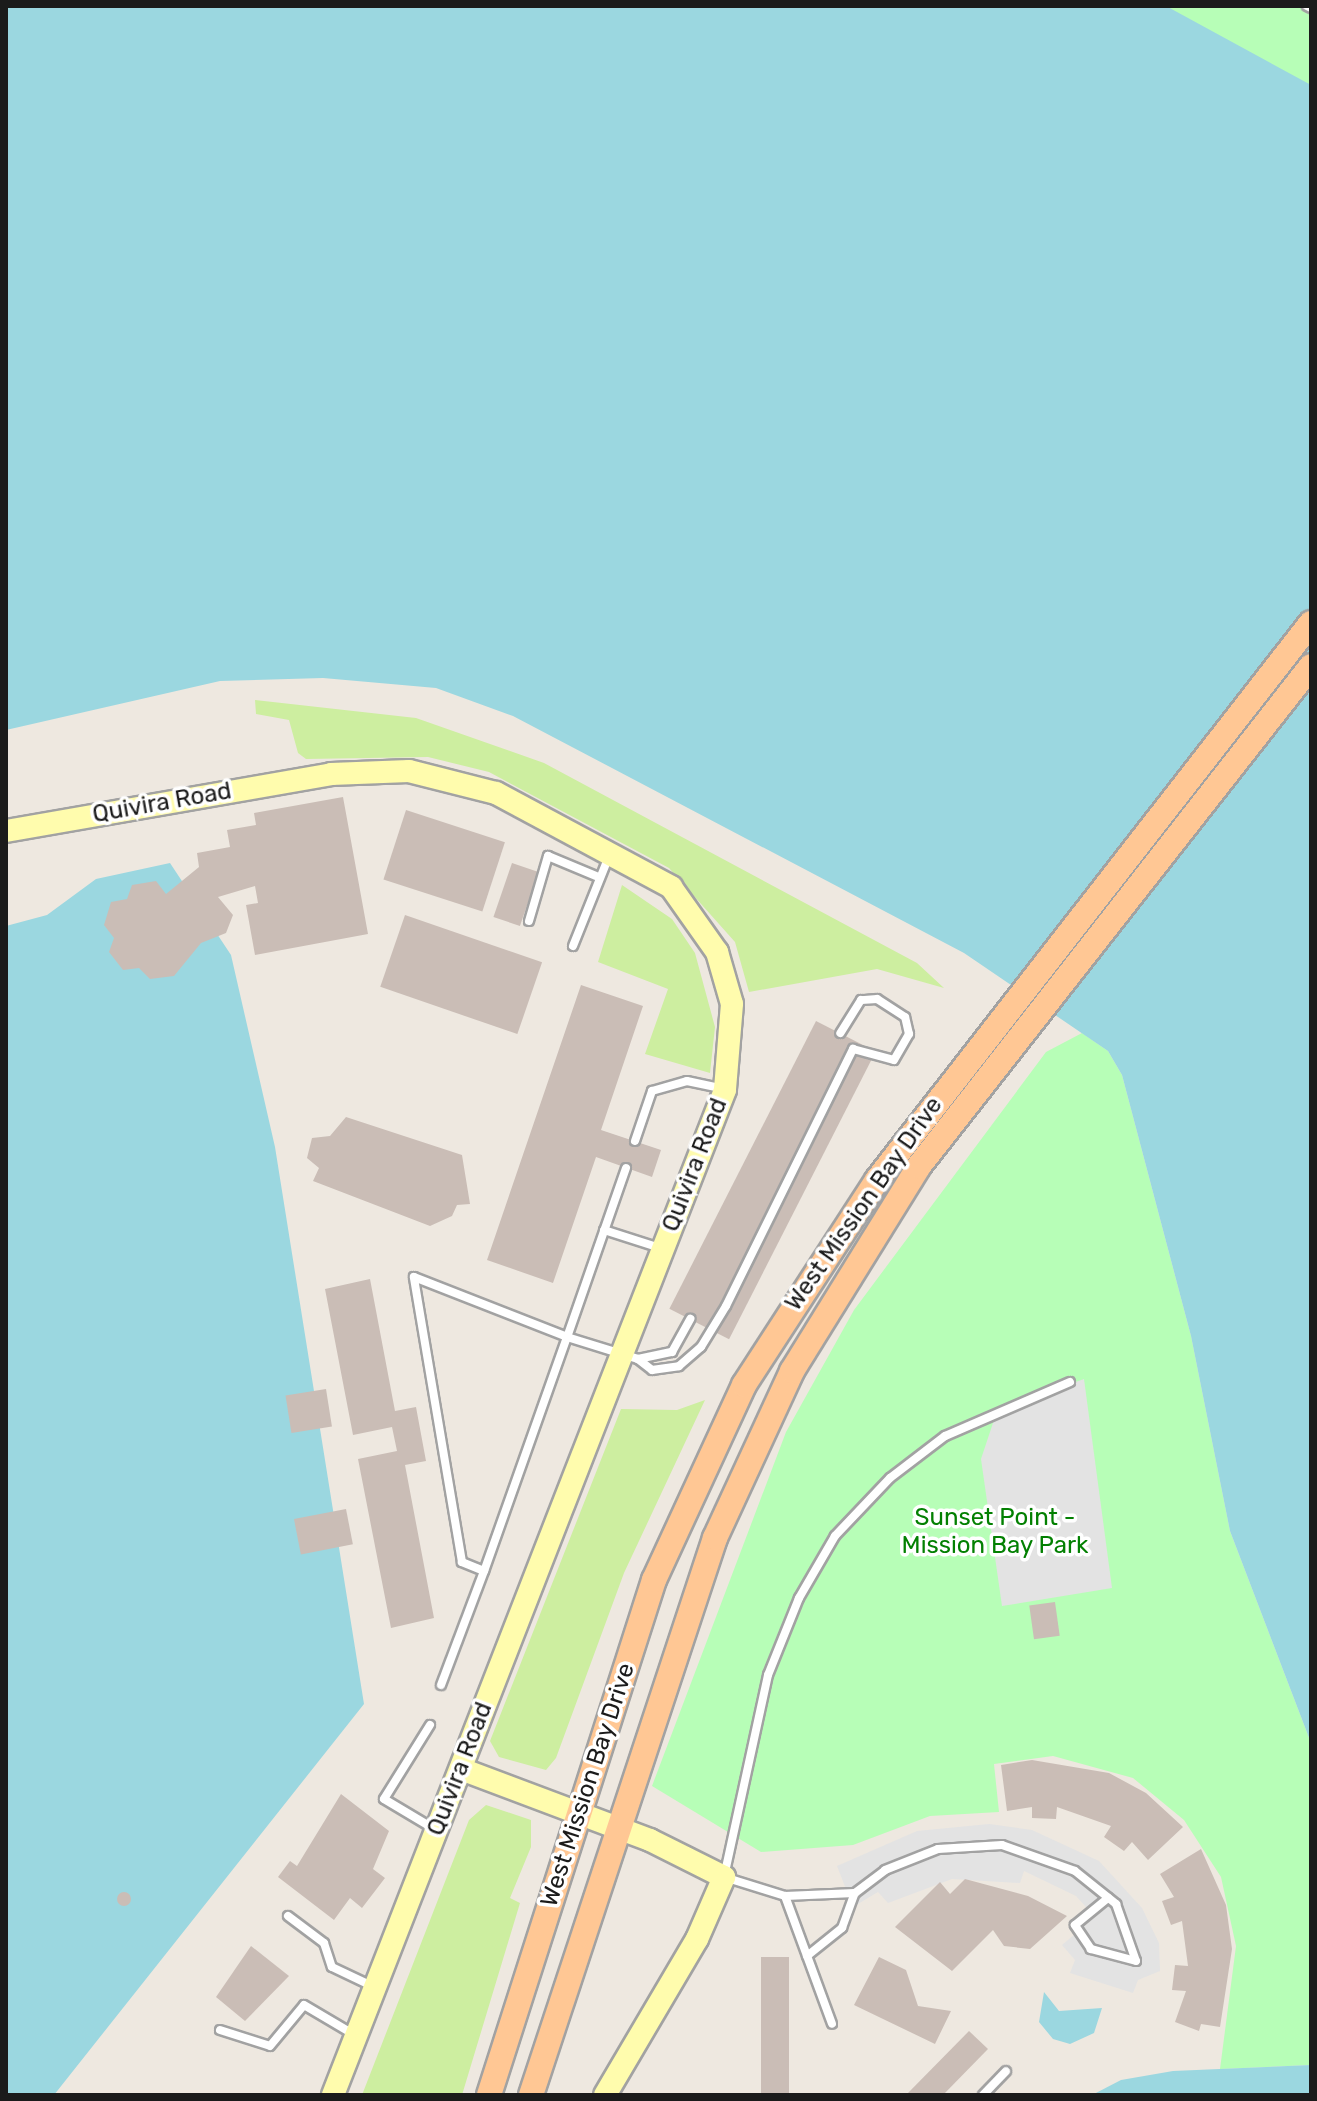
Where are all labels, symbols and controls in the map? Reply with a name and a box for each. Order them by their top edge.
street label: Quivira Road [90,777,234,829]
street label: West Mission Bay Drive [779,1091,949,1317]
street label: Quivira Road [656,1094,734,1236]
park label: Sunset Point - Mission Bay Park [901,1504,1089,1560]
street label: West Mission Bay Drive [535,1659,641,1911]
street label: Quivira Road [421,1698,499,1840]

